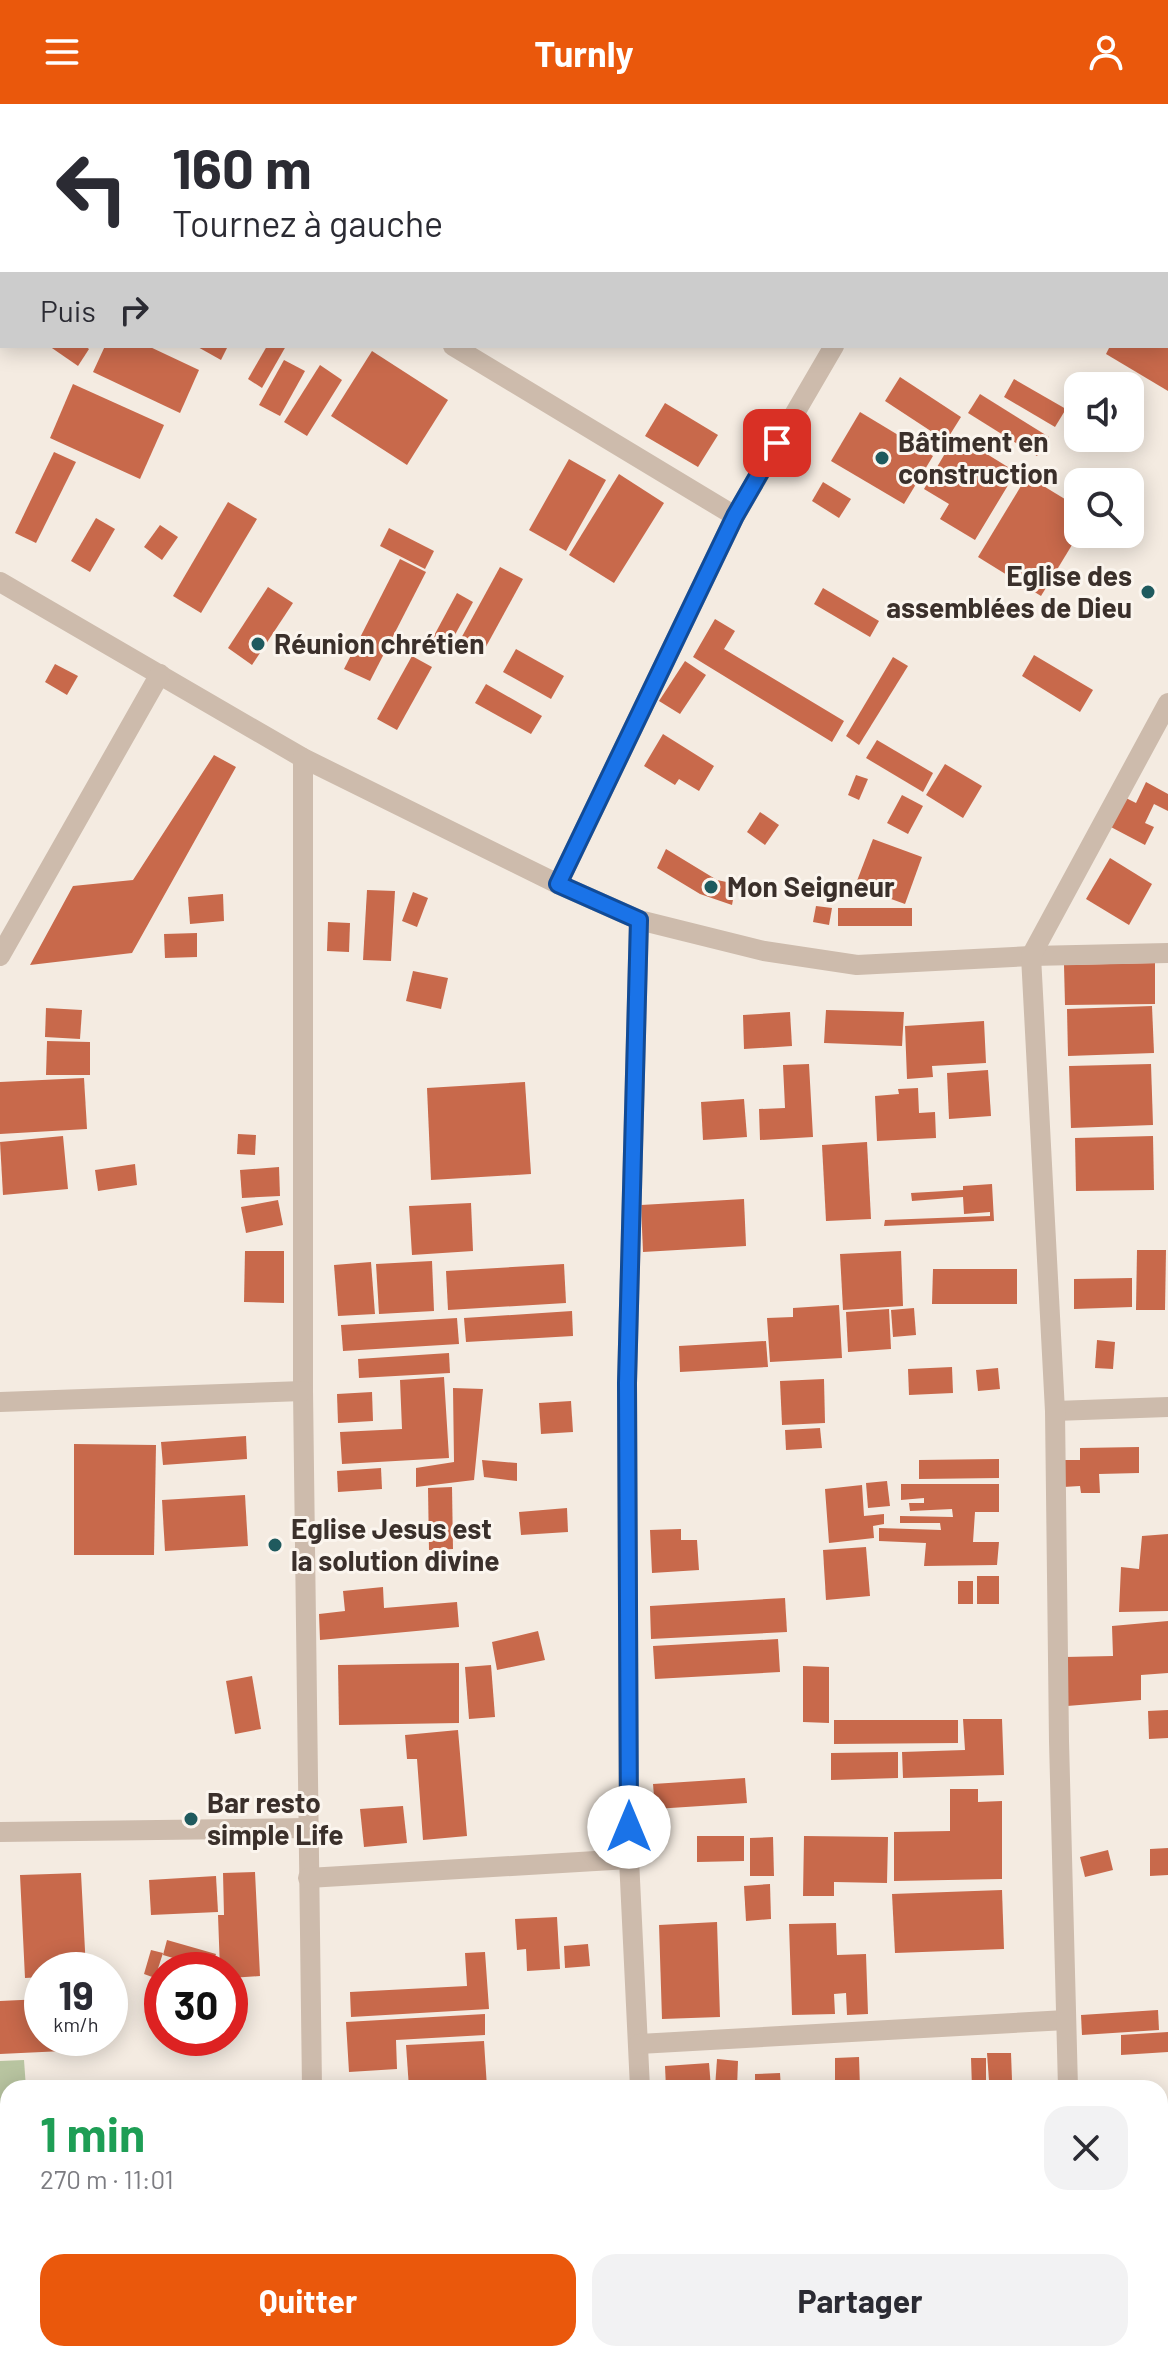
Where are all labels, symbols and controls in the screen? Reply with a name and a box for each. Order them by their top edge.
icon: menu [40,30,84,74]
icon: person [1084,30,1128,74]
text: Turnly [534,31,634,74]
text: 160 m [172,133,312,200]
icon: left [40,136,144,240]
text: Tournez à gauche [172,201,443,244]
icon: right [112,288,156,332]
text: Puis [40,292,96,328]
map controls [1064,372,1144,548]
button: sound [1064,372,1144,452]
pin [743,409,811,477]
icon: arrive [755,421,799,465]
place label: Bâtiment en construction [898,424,1058,490]
marker: Bâtiment en construction [873,449,891,467]
button: search [1064,468,1144,548]
place label: Eglise des assemblées de Dieu [886,558,1132,624]
marker: Eglise des assemblées de Dieu [1139,583,1157,601]
place label: Réunion chrétien [274,626,484,660]
marker: Réunion chrétien [249,635,267,653]
place label: Mon Seigneur [727,869,895,903]
marker: Mon Seigneur [702,878,720,896]
place label: Eglise Jesus est la solution divine [291,1511,499,1577]
marker: Eglise Jesus est la solution divine [266,1536,284,1554]
place label: Bar resto simple Life [207,1785,344,1851]
position arrow [587,1785,671,1869]
marker: Bar resto simple Life [182,1810,200,1828]
speed limit sign: 30 [144,1952,248,2056]
text: 19 [58,1970,94,2018]
text: km/h [53,2012,99,2036]
text: 1 min [40,2104,145,2162]
button: close [1044,2106,1128,2190]
text: 270 m · 11:01 [40,2163,174,2194]
button: Quitter [40,2254,576,2346]
button: Partager [592,2254,1128,2346]

